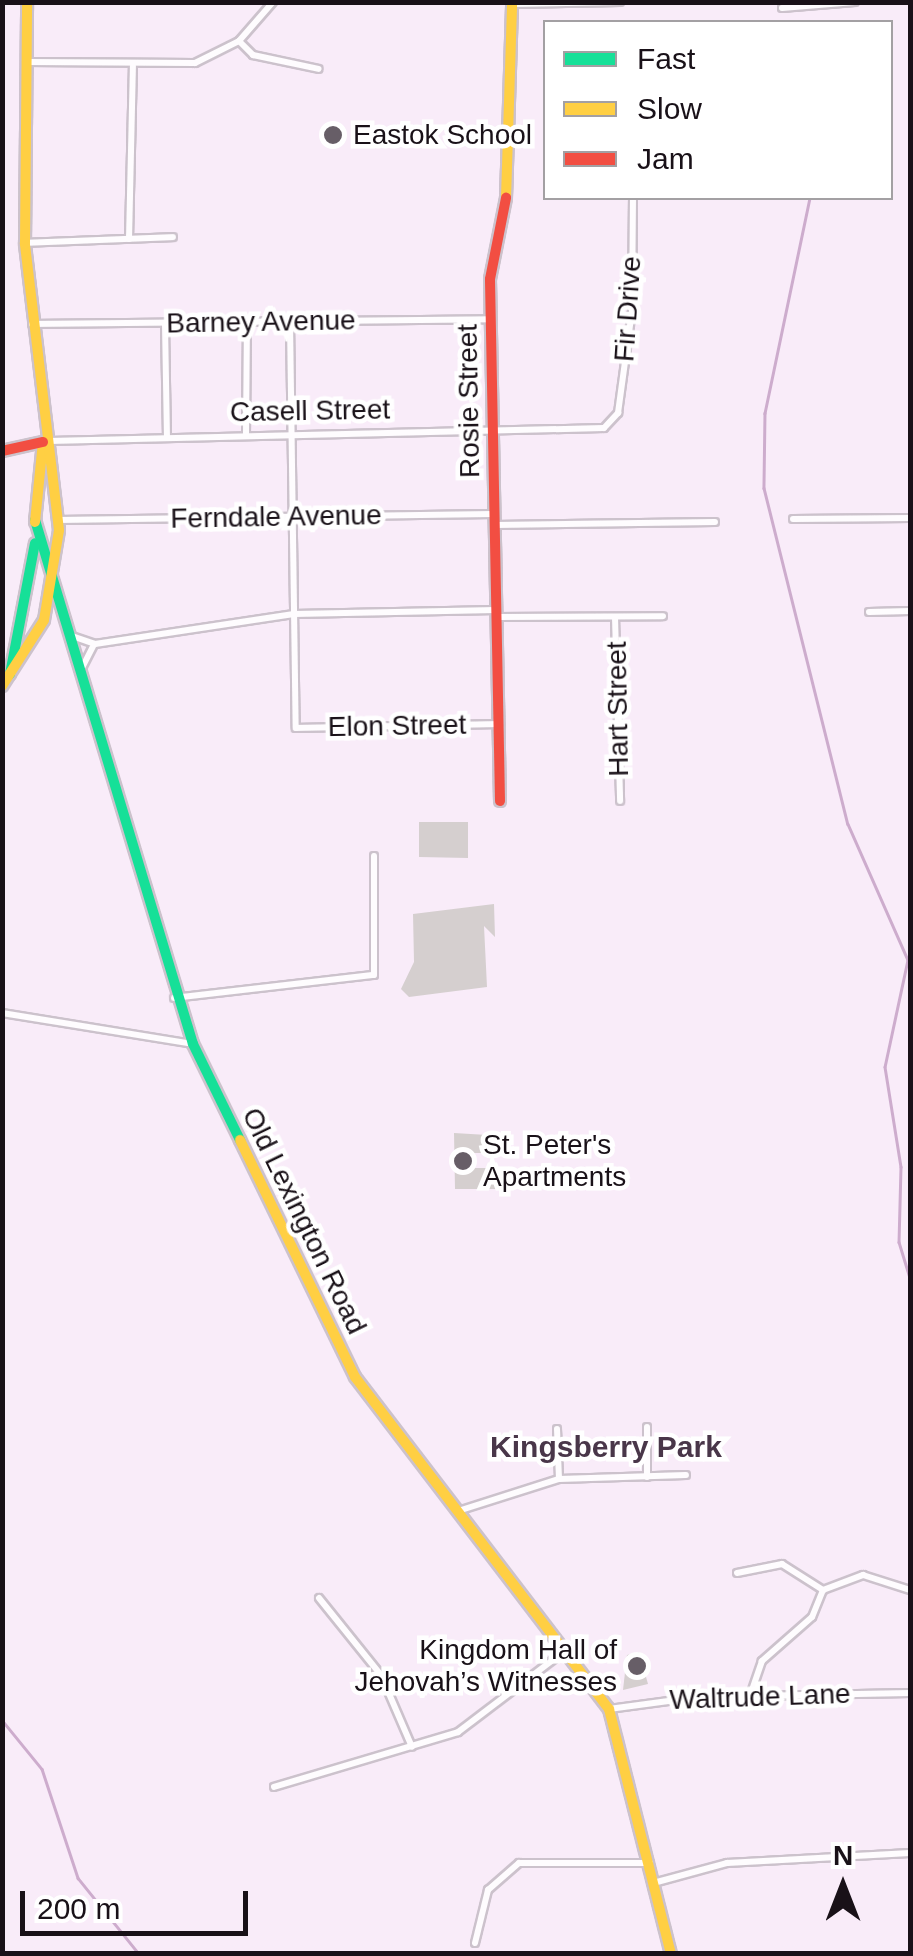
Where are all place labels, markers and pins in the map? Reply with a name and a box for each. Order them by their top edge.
place label: Eastok School [353,118,532,152]
marker: Eastok School [322,124,344,146]
place label: St. Peter's Apartments [483,1128,626,1194]
marker: St. Peter's Apartments [452,1150,474,1172]
place label: Kingdom Hall of Jehovah’s Witnesses [354,1633,617,1699]
marker: Kingdom Hall of Jehovah’s Witnesses [626,1655,648,1677]

